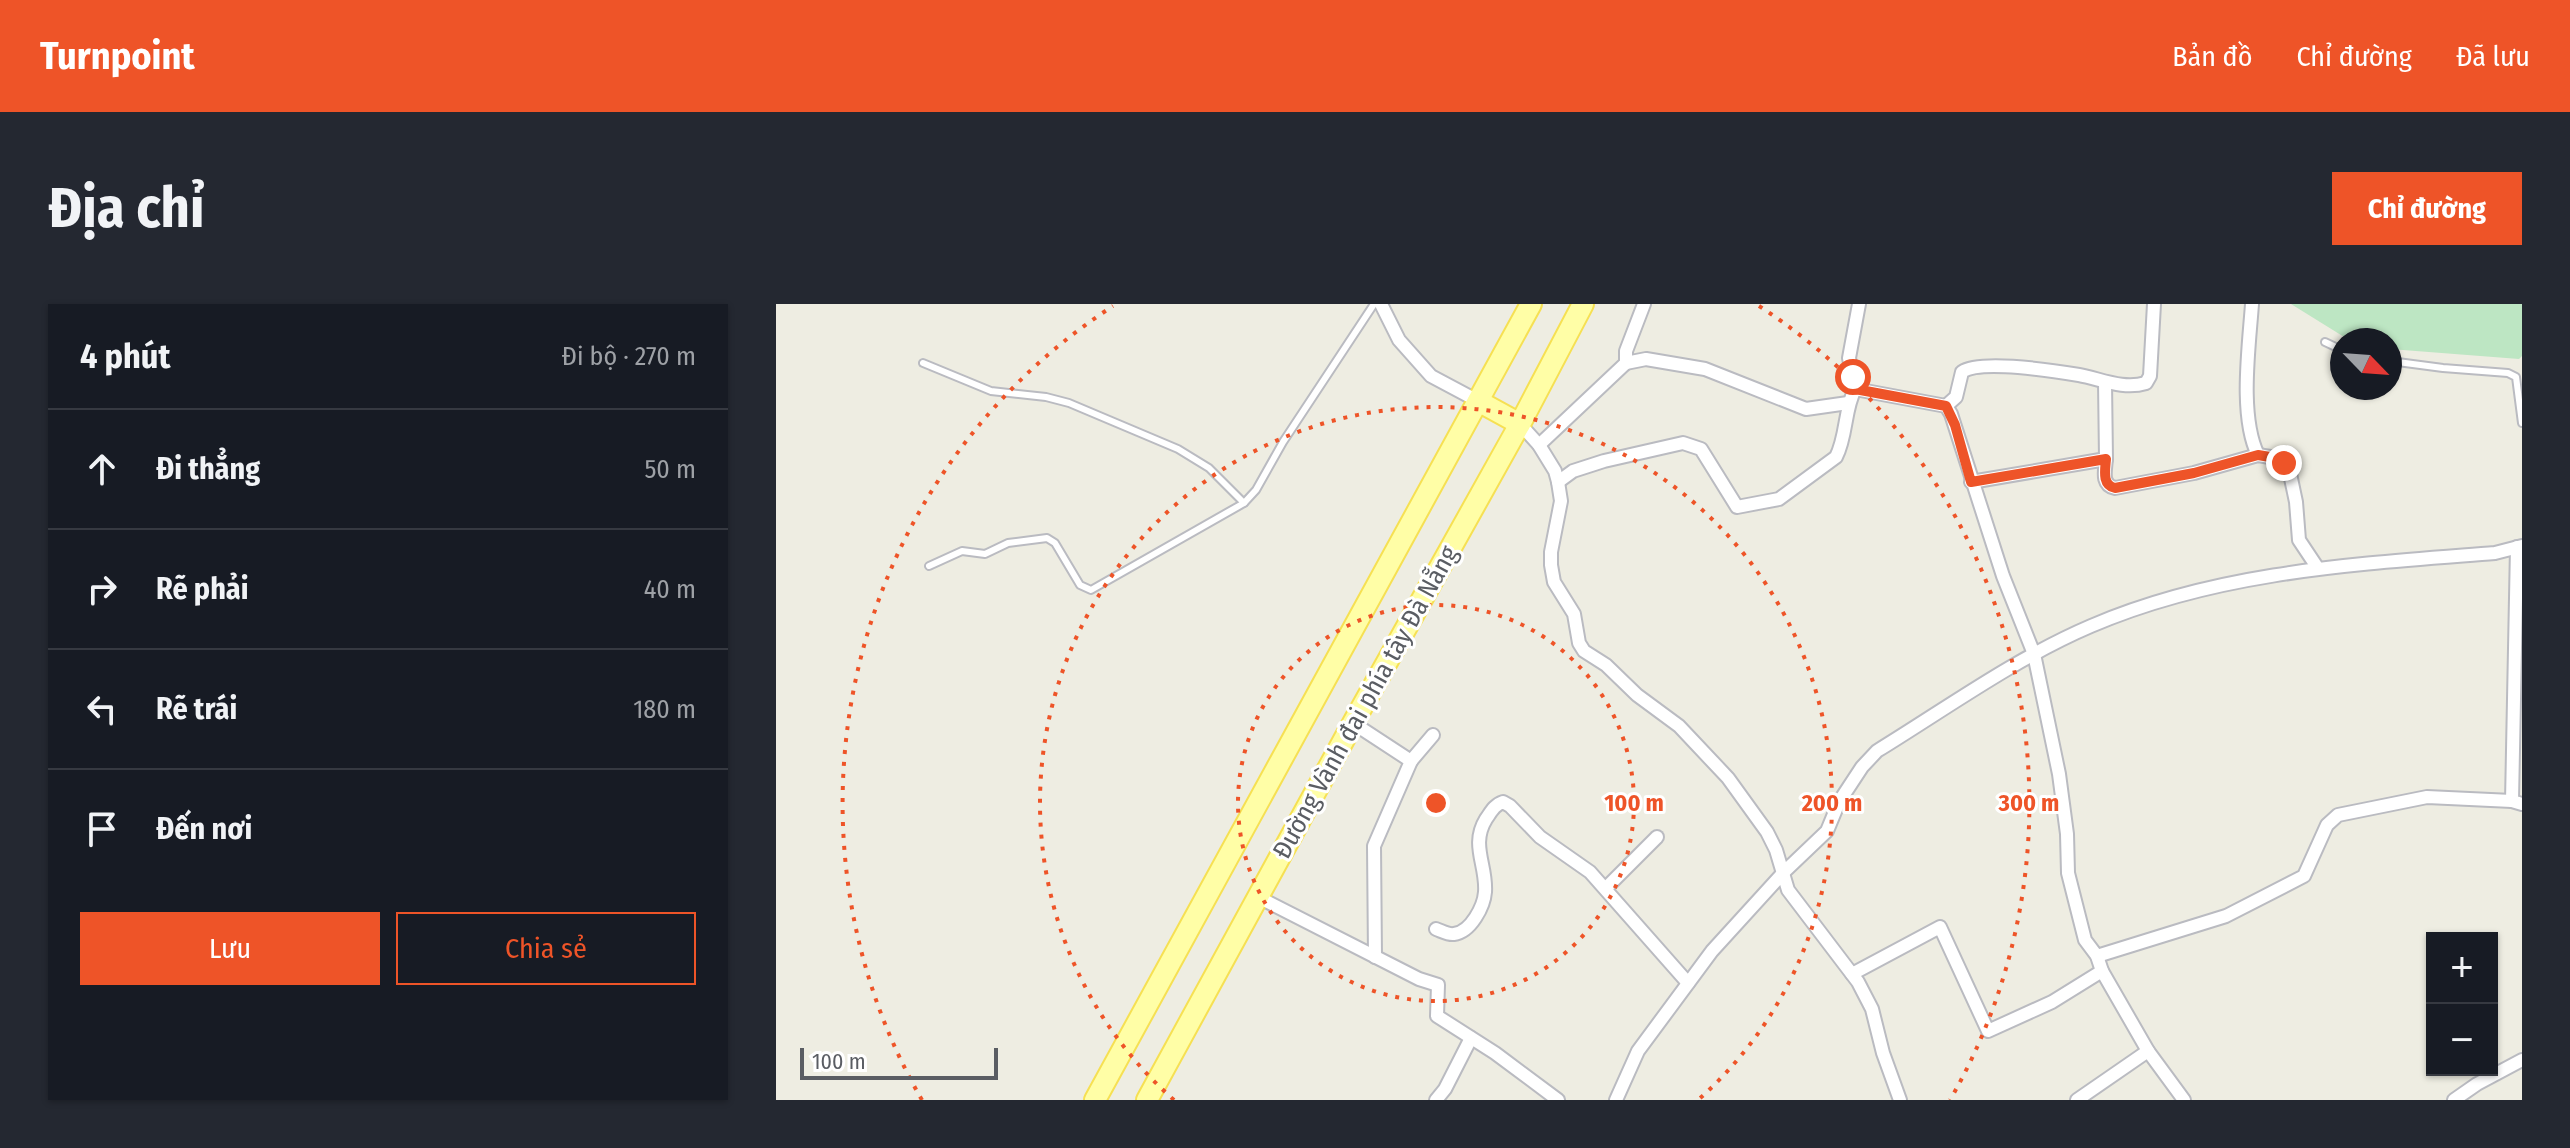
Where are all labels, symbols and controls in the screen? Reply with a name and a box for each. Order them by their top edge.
text: Turnpoint [40,33,195,79]
text: Bản đồ [2172,40,2252,73]
text: Chỉ đường [2296,40,2412,73]
text: Đã lưu [2456,40,2530,73]
button: Chỉ đường [2332,172,2522,245]
text: Địa chỉ [48,175,204,242]
north arrow [2330,328,2402,400]
text: 4 phút [80,336,170,377]
text: Đi bộ · 270 m [562,341,696,372]
route start [1835,359,1871,395]
route end [2266,445,2302,481]
icon: ahead [80,447,124,491]
text: Đi thẳng [156,451,260,487]
text: 50 m [644,454,696,485]
street label: Đường Vành đai phía tây Đà Nẵng [1266,540,1465,864]
icon: right [80,567,124,611]
text: Rẽ phải [156,571,249,607]
text: 40 m [644,574,696,605]
icon: left [80,687,124,731]
text: Rẽ trái [156,691,237,727]
text: 180 m [633,694,696,725]
centre of rings [1422,789,1450,817]
text: 100 m [1604,789,1664,817]
text: 200 m [1801,789,1862,817]
text: 300 m [1998,789,2059,817]
icon: arrive [80,807,124,851]
text: Đến nơi [156,811,252,847]
button: Lưu [80,912,380,985]
button: Chia sẻ [396,912,696,985]
map controls [2426,932,2498,1076]
button: + [2426,932,2498,1004]
button: − [2426,1004,2498,1076]
scale bar [800,1044,998,1080]
text: 100 m [812,1048,866,1075]

